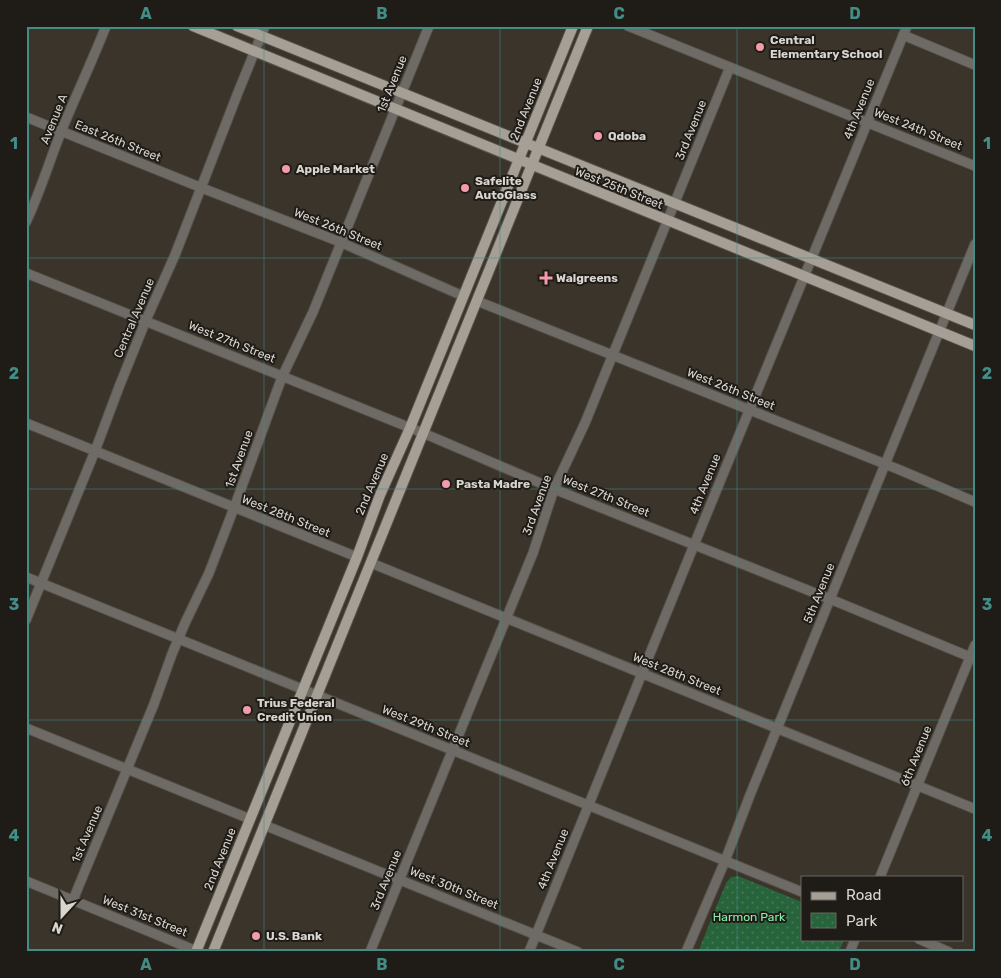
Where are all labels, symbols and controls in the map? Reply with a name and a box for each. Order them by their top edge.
text: A [140,4,152,23]
text: B [376,4,388,23]
text: C [613,4,625,23]
text: D [849,4,861,23]
place label: Central Elementary School [770,33,882,61]
marker: Central Elementary School [754,41,766,53]
street label: 1st Avenue [374,53,410,115]
street label: 2nd Avenue [507,75,545,142]
street label: 4th Avenue [841,76,878,141]
street label: Avenue A [38,92,70,146]
street label: 3rd Avenue [673,98,709,162]
street label: West 24th Street [872,105,964,153]
street label: East 26th Street [73,117,163,165]
place label: Qdoba [608,129,646,143]
marker: Qdoba [592,130,604,142]
text: 1 [10,134,18,153]
text: 1 [983,134,991,153]
place label: Apple Market [296,162,375,176]
marker: Apple Market [280,163,292,175]
street label: West 25th Street [573,164,665,212]
place label: Safelite AutoGlass [475,174,537,202]
marker: Safelite AutoGlass [459,182,471,194]
street label: West 26th Street [292,205,384,253]
place label: Walgreens [556,271,618,285]
marker: Walgreens [540,272,552,284]
street label: Central Avenue [111,276,157,360]
street label: West 27th Street [186,318,278,366]
text: 2 [9,364,19,383]
text: 2 [982,364,992,383]
street label: West 26th Street [685,365,777,413]
street label: 1st Avenue [222,428,256,490]
street label: 2nd Avenue [353,451,391,517]
street label: 4th Avenue [687,451,724,516]
street label: West 27th Street [560,472,652,520]
street label: 3rd Avenue [520,473,555,537]
place label: Pasta Madre [456,477,530,491]
marker: Pasta Madre [440,478,452,490]
street label: West 28th Street [240,492,333,540]
street label: 5th Avenue [801,561,838,625]
text: 3 [9,595,19,614]
text: 3 [982,595,992,614]
street label: West 28th Street [631,650,724,698]
place label: Trius Federal Credit Union [257,696,335,724]
street label: West 29th Street [380,702,472,750]
marker: Trius Federal Credit Union [241,704,253,716]
street label: 6th Avenue [898,724,935,788]
street label: 1st Avenue [69,803,105,865]
street label: 2nd Avenue [201,825,239,892]
text: 4 [9,826,20,845]
street label: 4th Avenue [535,826,572,891]
text: 4 [982,826,993,845]
street label: 3rd Avenue [368,848,404,912]
street label: West 30th Street [408,864,501,912]
legend [801,876,964,940]
text: Road [846,886,882,904]
north arrow [38,890,88,940]
street label: West 31st Street [100,893,190,940]
park label: Harmon Park [713,910,786,924]
text: Park [846,912,877,930]
text: N [50,918,65,937]
place label: U.S. Bank [266,929,322,943]
marker: U.S. Bank [250,930,262,942]
text: A [140,955,152,974]
text: B [376,955,388,974]
text: C [613,955,625,974]
text: D [849,955,861,974]

